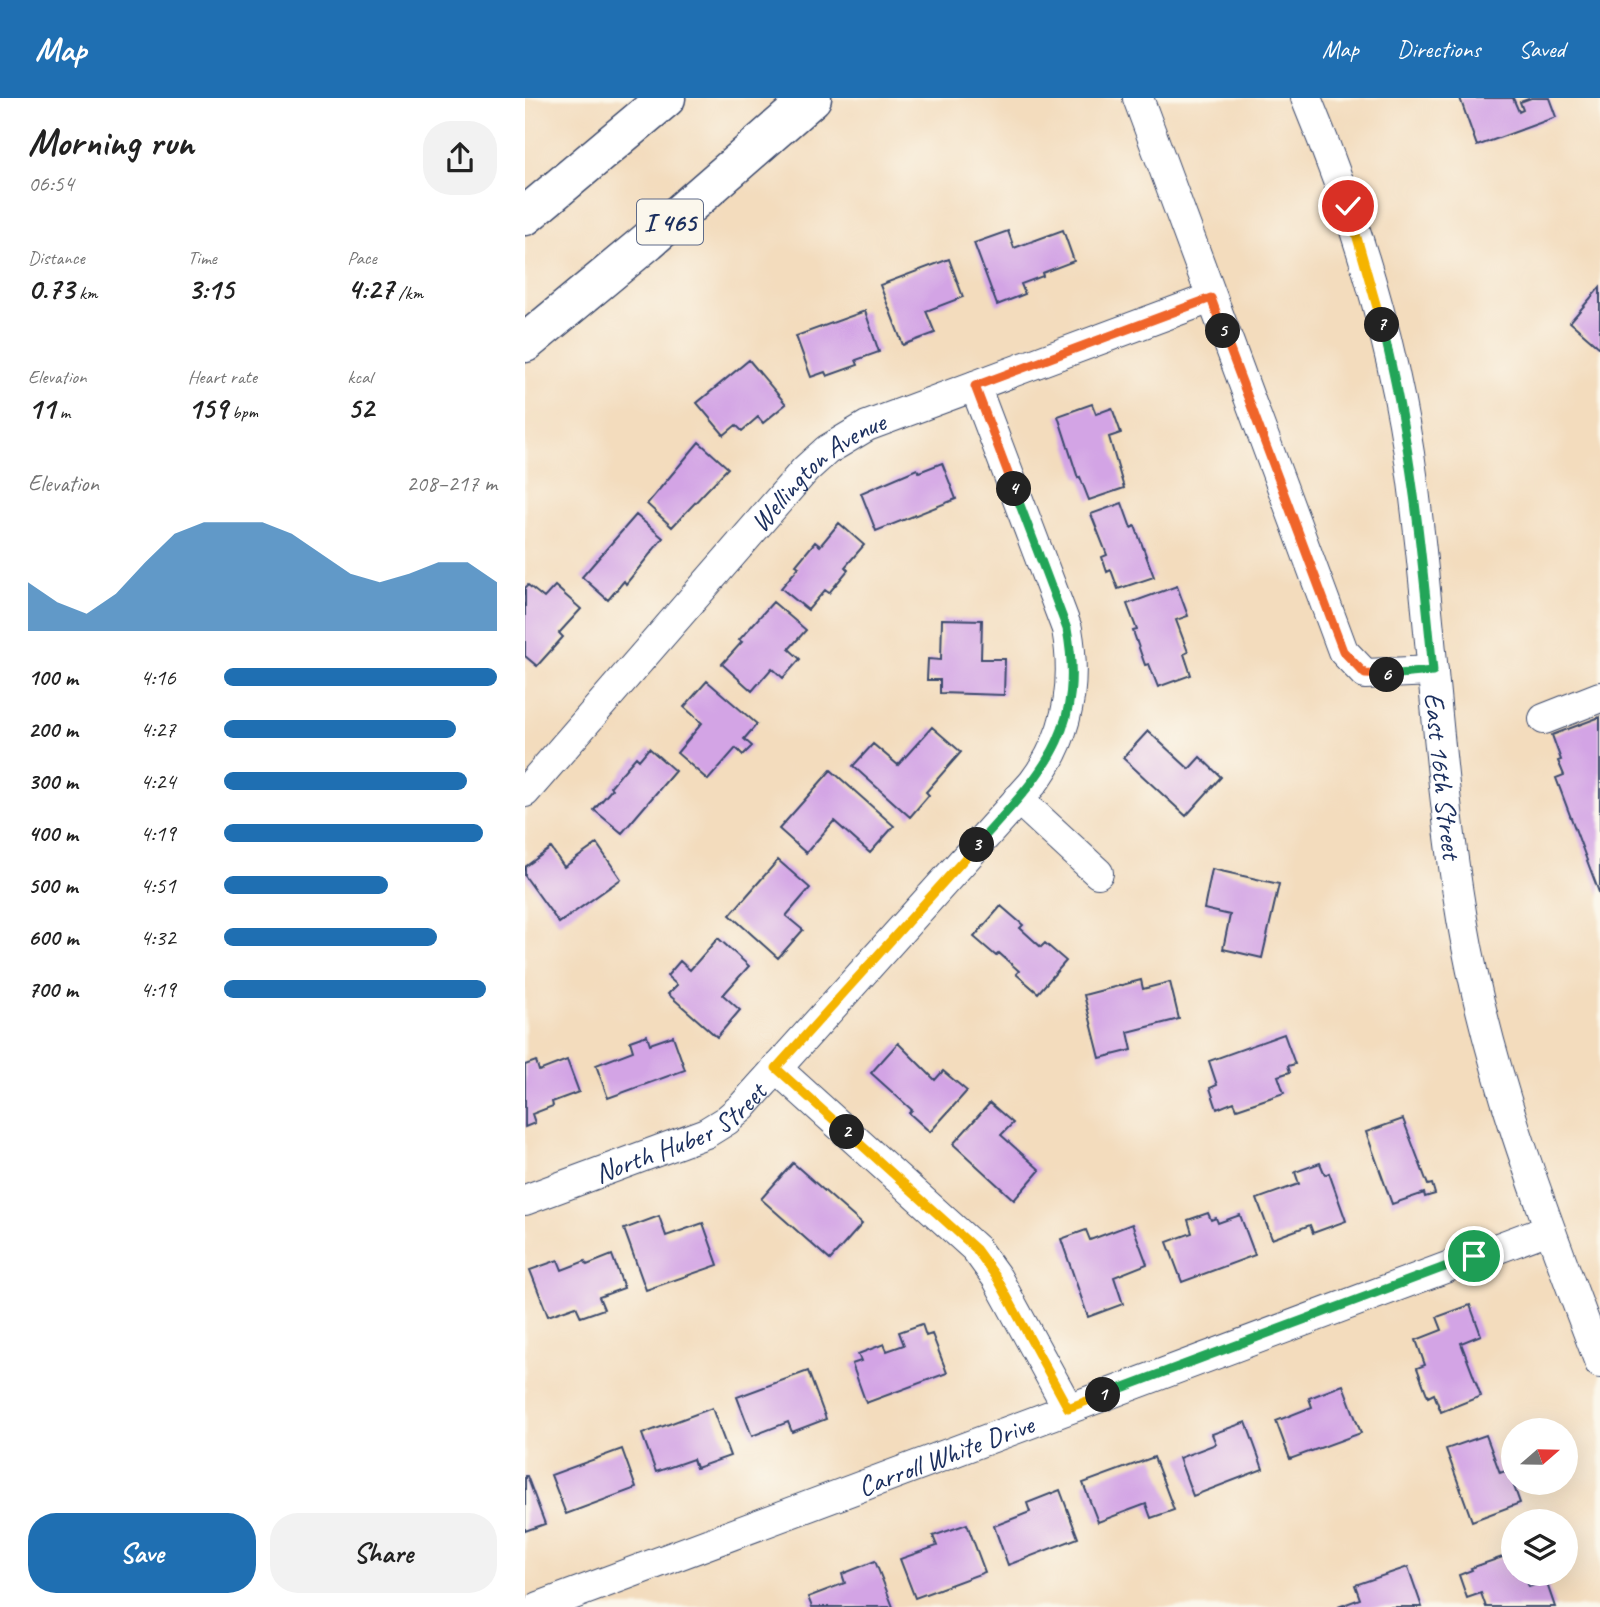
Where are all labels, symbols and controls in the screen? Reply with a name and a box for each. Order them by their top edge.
text: Map [35,28,86,70]
text: Map [1322,34,1359,64]
text: Directions [1397,34,1480,64]
text: Saved [1518,34,1565,64]
text: Morning run [28,119,194,166]
button: share [423,121,497,195]
text: 06:54 [28,169,74,198]
pin [1318,176,1378,236]
icon: check [1329,187,1367,225]
road number: I 465 [637,200,703,244]
text: Distance [28,246,85,270]
text: Time [188,246,217,270]
text: Pace [347,246,377,270]
text: 0.73 [28,270,74,308]
text: 3:15 [188,270,234,308]
text: 4:27 [347,270,394,308]
text: km [74,281,98,305]
text: /km [394,281,423,305]
pin: 7 [1365,308,1399,342]
text: 7 [1377,312,1386,336]
pin: 5 [1205,314,1241,348]
text: 5 [1218,318,1227,342]
text: Elevation [28,365,86,389]
text: Heart rate [188,365,257,389]
text: kcal [347,365,372,389]
text: 11 [28,389,55,427]
text: 159 [188,389,227,427]
text: 52 [347,389,374,427]
text: m [55,400,70,424]
text: bpm [227,400,258,424]
street label: Wellington Avenue [742,403,892,539]
text: Elevation [28,469,99,498]
text: 208–217 m [406,469,497,498]
pin: 4 [997,472,1031,506]
text: 4 [1009,476,1018,500]
pin: 6 [1369,658,1405,692]
text: 6 [1382,662,1391,686]
text: 100 m [28,663,78,692]
text: 4:16 [140,663,176,692]
street label: East 16th Street [1417,691,1471,864]
text: 200 m [28,715,78,744]
text: 4:27 [140,715,176,744]
text: 300 m [28,767,78,796]
text: 4:24 [140,767,176,796]
text: 400 m [28,819,78,848]
text: 4:19 [140,819,176,848]
pin: 3 [959,828,995,862]
text: 3 [972,832,981,856]
text: 500 m [28,871,77,900]
text: 4:51 [140,871,176,900]
text: 600 m [28,923,78,952]
text: 4:32 [140,923,176,952]
text: 700 m [28,975,78,1004]
text: 4:19 [140,975,176,1004]
street label: North Huber Street [589,1073,775,1190]
pin: 2 [829,1114,865,1150]
text: 2 [842,1119,851,1143]
pin [1444,1226,1504,1286]
icon: arrive [1455,1237,1493,1275]
pin: 1 [1085,1378,1121,1412]
text: 1 [1098,1382,1107,1406]
street label: Carroll White Drive [853,1405,1040,1504]
north arrow [1501,1418,1579,1494]
map controls [1501,1418,1578,1586]
button: layers [1501,1509,1578,1586]
button: Save [28,1513,256,1593]
button: Share [270,1513,497,1593]

